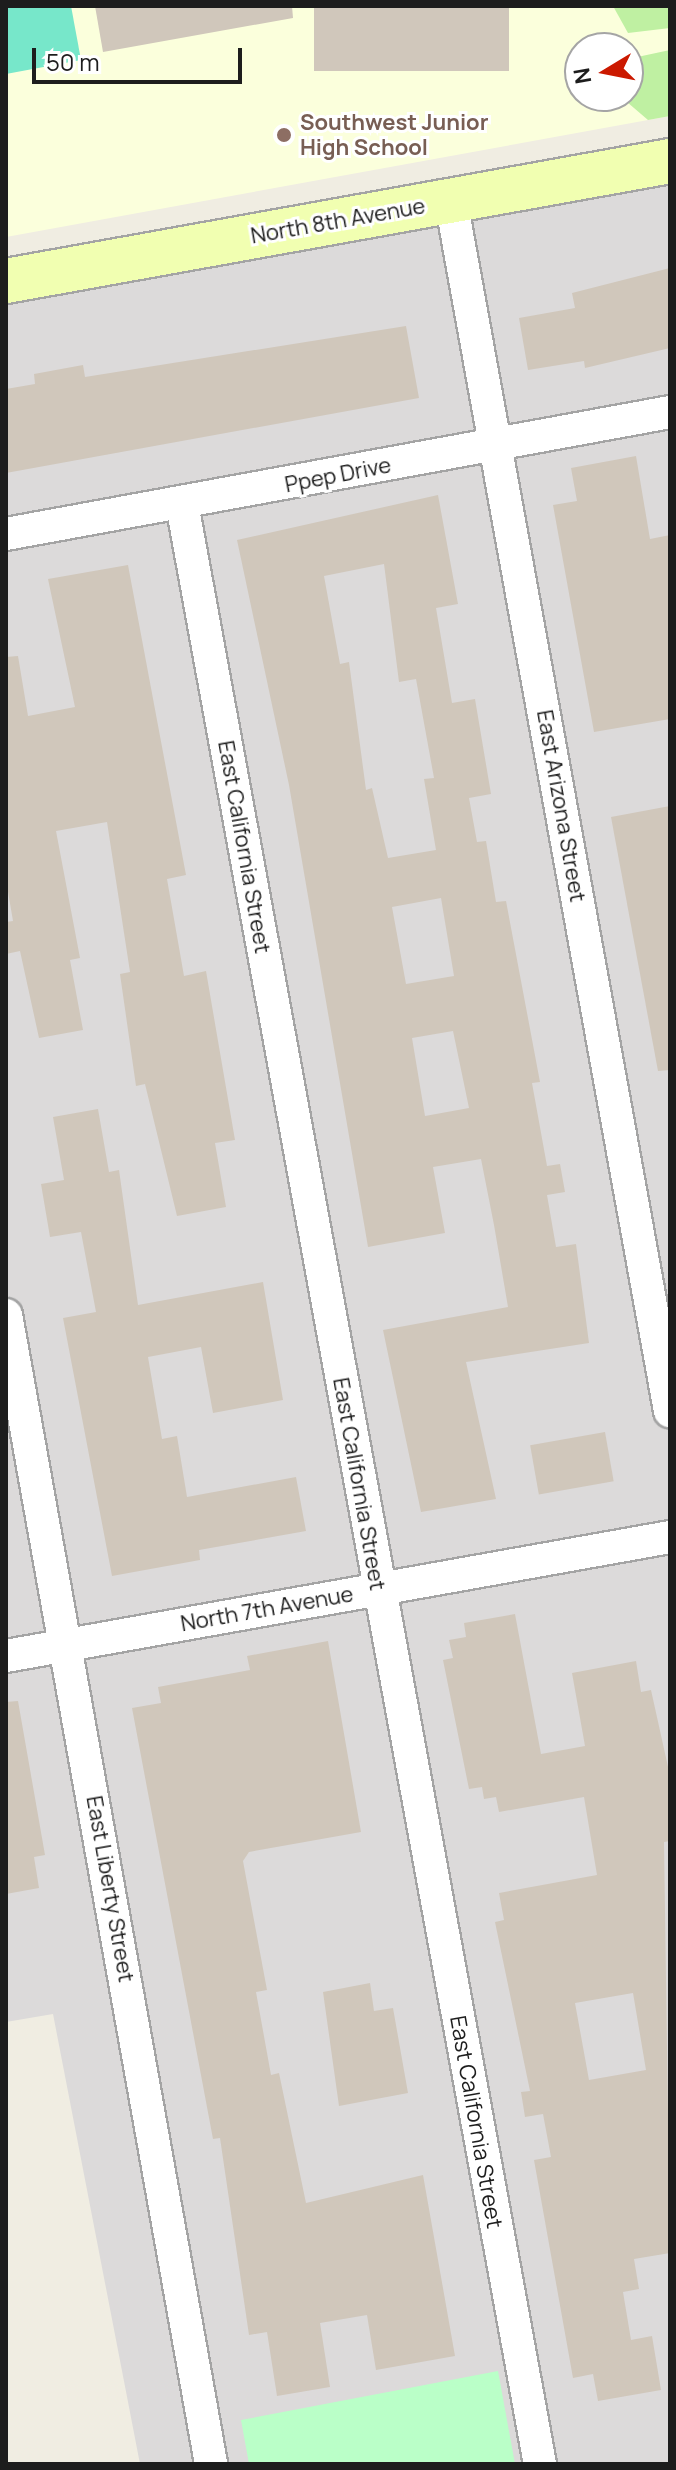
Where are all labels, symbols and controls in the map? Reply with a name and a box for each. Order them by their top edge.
scale bar [36,32,246,82]
north arrow [564,32,644,112]
text: 50 m [46,45,100,78]
text: N [566,65,598,86]
place label: Southwest Junior High School [300,109,488,160]
marker: Southwest Junior High School [275,126,293,144]
street label: North 8th Avenue [249,193,427,249]
street label: Ppep Drive [283,452,393,498]
street label: East Arizona Street [531,708,591,904]
street label: East California Street [212,739,276,955]
street label: East California Street [327,1376,391,1592]
street label: North 7th Avenue [179,1581,355,1637]
street label: East Liberty Street [81,1794,139,1984]
street label: East California Street [444,2014,508,2230]

